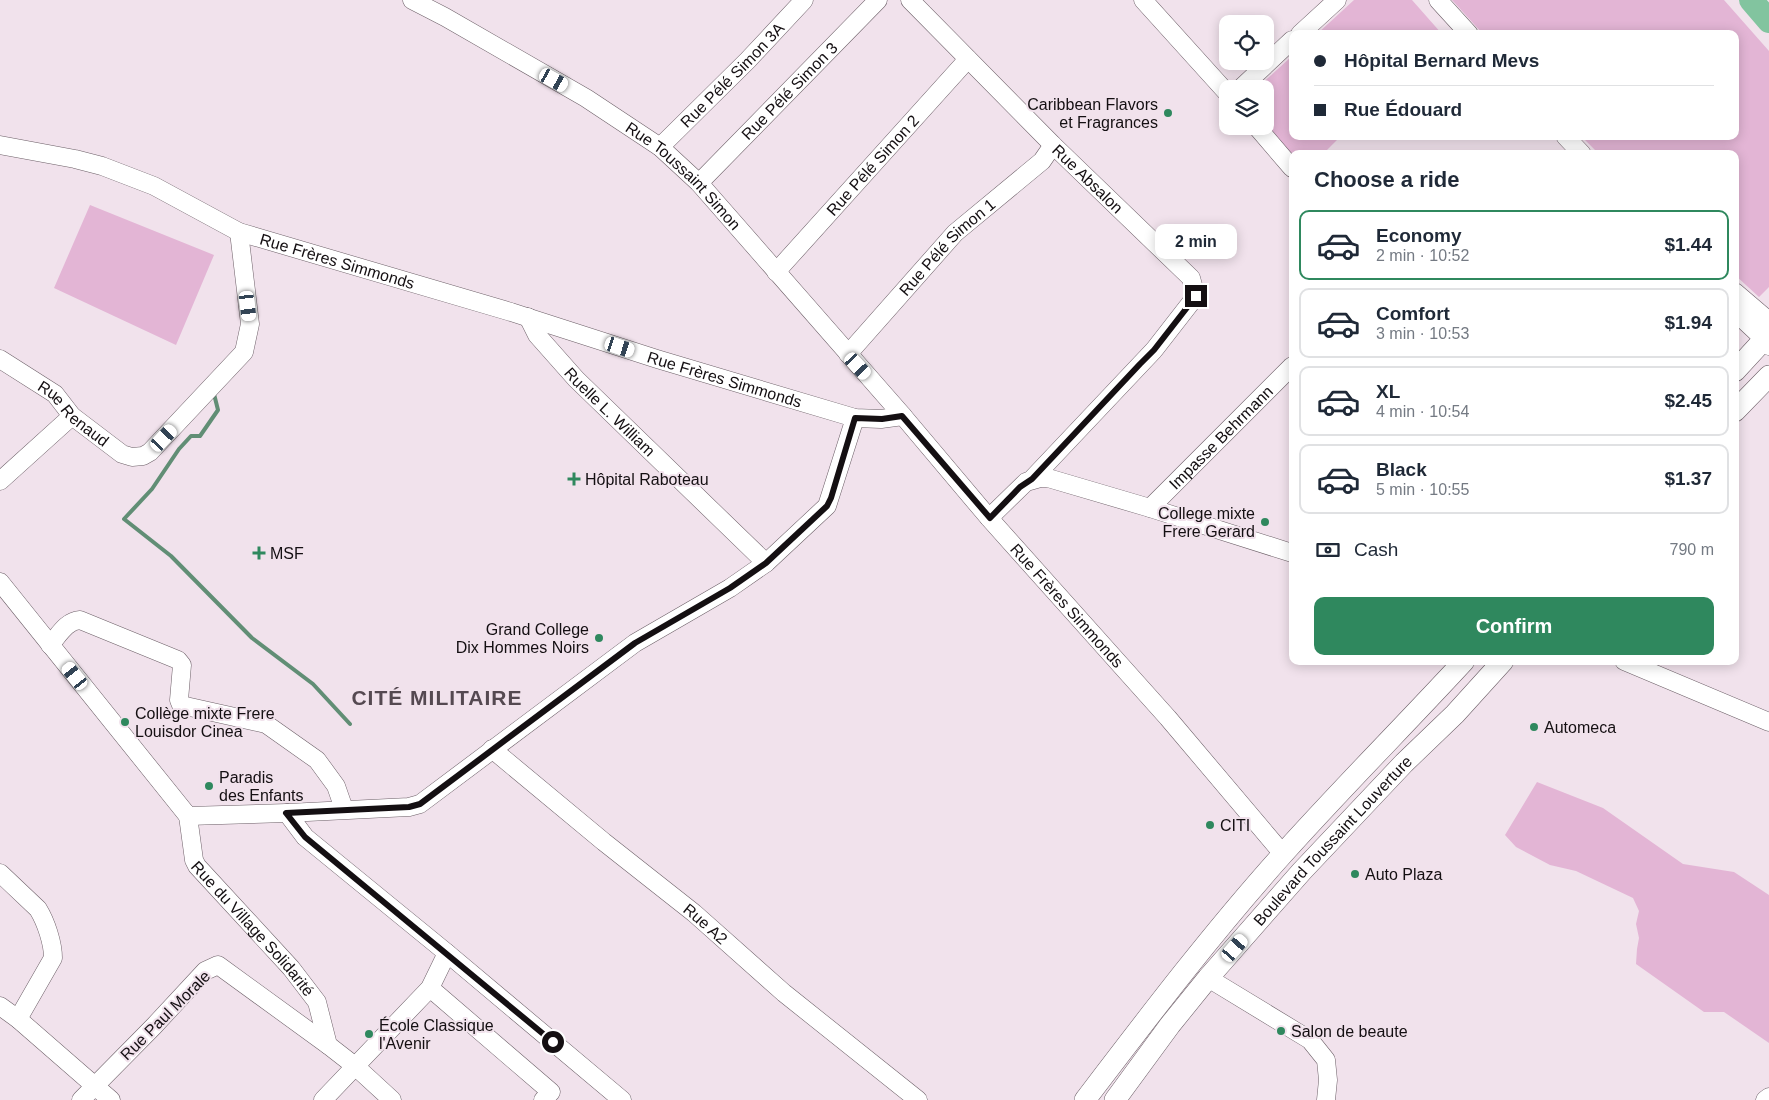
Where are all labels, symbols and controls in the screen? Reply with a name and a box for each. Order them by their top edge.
map controls [1219,15,1274,135]
button: locate [1219,15,1274,70]
street label: Rue Pélé Simon 3A [677,19,788,131]
street label: Rue Pélé Simon 3 [738,39,841,143]
text: Hôpital Bernard Mevs [1344,50,1539,71]
car [537,66,570,94]
button: layers [1219,80,1274,135]
place label: Caribbean Flavors et Fragrances [1027,96,1158,131]
text: Rue Édouard [1344,99,1462,120]
marker: Caribbean Flavors et Fragrances [1162,107,1174,119]
street label: Rue Pélé Simon 2 [823,112,922,219]
street label: Rue Toussaint Simon [623,119,744,233]
street label: Rue Absalon [1049,141,1126,217]
text: Choose a ride [1314,167,1459,192]
street label: Rue Pélé Simon 1 [896,196,999,299]
icon: car [1316,223,1361,268]
callout: 2 min [1155,224,1237,258]
text: Economy [1376,225,1462,246]
street label: Rue Frères Simmonds [258,231,416,292]
text: 2 min [1175,233,1217,250]
text: $1.44 [1664,234,1712,255]
text: 2 min · 10:52 [1376,247,1469,264]
route end [1185,285,1207,307]
car [238,290,257,322]
icon: car [1316,301,1361,346]
text: Comfort [1376,303,1450,324]
text: $1.94 [1664,312,1712,333]
text: 3 min · 10:53 [1376,325,1469,342]
car [603,335,636,359]
street label: Rue Frères Simmonds [645,348,804,411]
car [842,350,873,382]
street label: Ruelle L. William [561,364,658,460]
street label: Rue Renaud [35,378,112,450]
icon: car [1316,379,1361,424]
text: XL [1376,381,1400,402]
street label: Impasse Behrmann [1166,383,1276,493]
text: $2.45 [1664,390,1712,411]
text: 4 min · 10:54 [1376,403,1469,420]
car [148,422,179,454]
icon: car [1316,457,1361,502]
text: Black [1376,459,1427,480]
text: $1.37 [1664,468,1712,489]
place label: Hôpital Raboteau [585,471,709,488]
marker: Hôpital Raboteau [567,472,581,486]
text: 5 min · 10:55 [1376,481,1469,498]
place label: College mixte Frere Gerard [1158,505,1255,540]
marker: College mixte Frere Gerard [1259,516,1271,528]
icon: cash [1314,536,1342,564]
text: Cash [1354,539,1398,560]
street label: Rue Frères Simmonds [1007,540,1127,671]
text: 790 m [1670,541,1714,558]
place label: MSF [270,545,304,562]
marker: MSF [252,546,266,560]
button: Confirm [1314,597,1714,655]
place label: Grand College Dix Hommes Noirs [456,621,589,656]
marker: Grand College Dix Hommes Noirs [593,632,605,644]
car [59,660,90,692]
district label: CITÉ MILITAIRE [351,686,523,709]
place label: Collège mixte Frere Louisdor Cinea [135,705,275,740]
marker: Collège mixte Frere Louisdor Cinea [119,716,131,728]
place label: Automeca [1544,719,1616,736]
marker: Automeca [1528,721,1540,733]
street label: Boulevard Toussaint Louverture [1250,752,1415,929]
place label: Paradis des Enfants [219,769,304,804]
marker: Paradis des Enfants [203,780,215,792]
place label: CITI [1220,817,1250,834]
marker: CITI [1204,819,1216,831]
street label: Rue du Village Solidarité [188,858,317,1000]
place label: Auto Plaza [1365,866,1442,883]
marker: Auto Plaza [1349,868,1361,880]
street label: Rue A2 [680,900,731,948]
car [1219,932,1250,964]
street label: Rue Paul Morale [117,967,214,1063]
place label: École Classique l'Avenir [379,1016,494,1052]
place label: Salon de beaute [1291,1023,1408,1040]
marker: Salon de beaute [1275,1025,1287,1037]
marker: École Classique l'Avenir [363,1028,375,1040]
route start [542,1031,564,1053]

